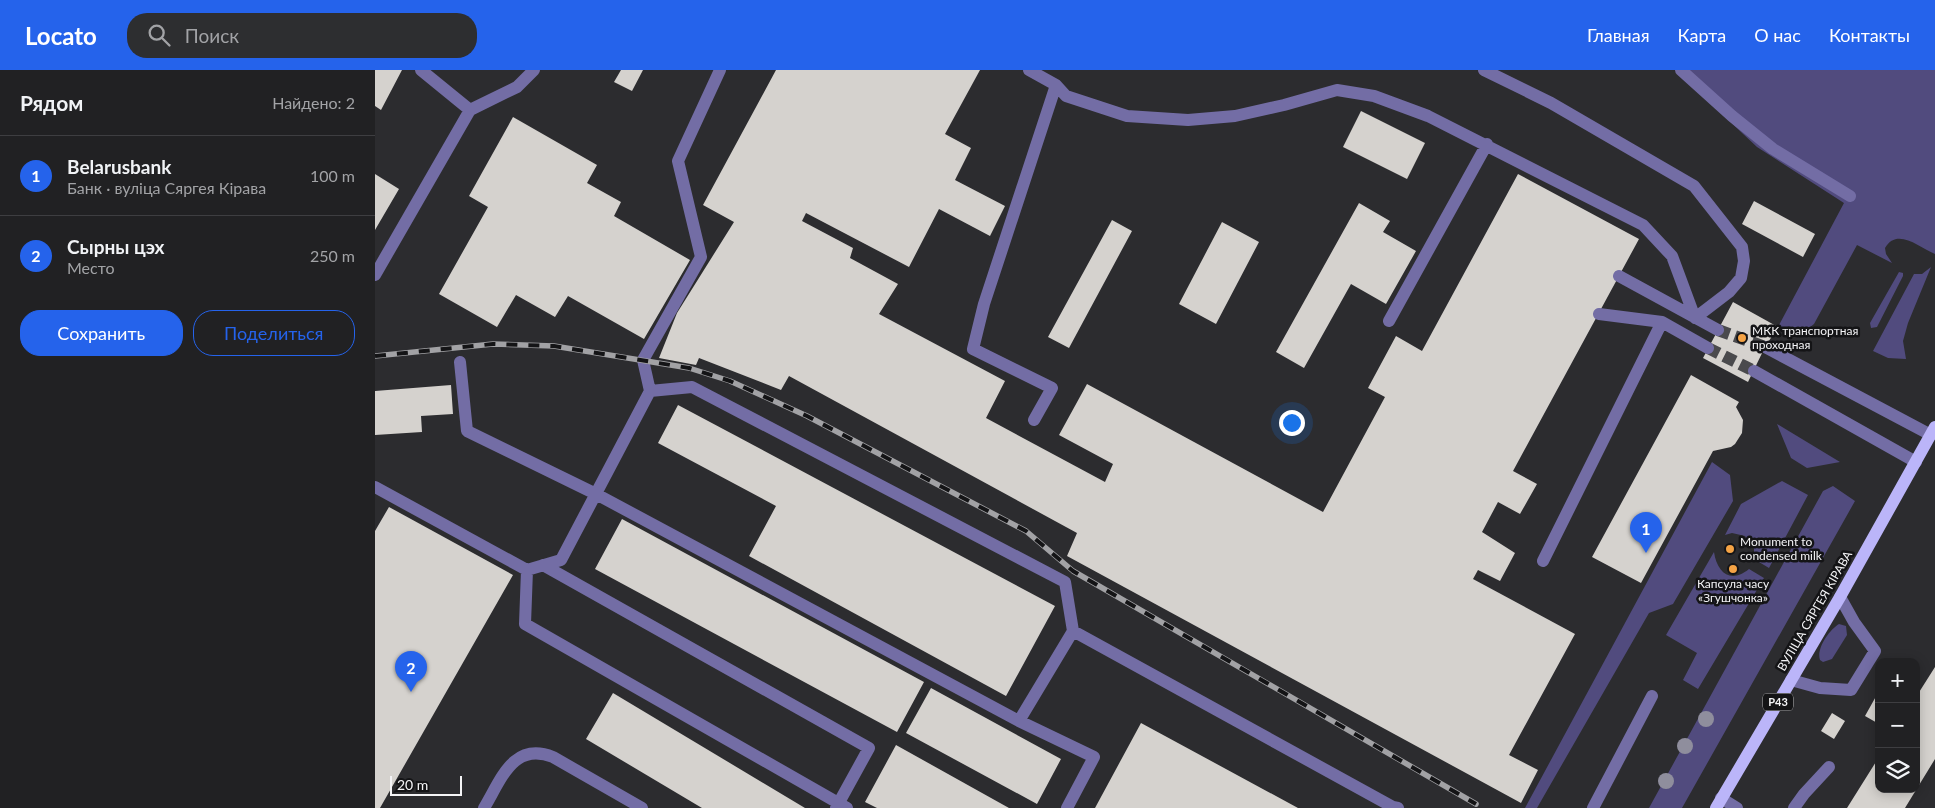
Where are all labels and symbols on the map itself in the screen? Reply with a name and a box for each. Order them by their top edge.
place label: МКК транспортная проходная [1752,323,1858,352]
marker: МКК транспортная проходная [1736,332,1748,344]
your location [1279,410,1305,436]
pin: 1 [1630,512,1662,553]
place label: Monument to condensed milk [1740,534,1823,563]
marker: Monument to condensed milk [1724,543,1736,555]
street label: ВУЛІЦА СЯРГЕЯ КІРАВА [1774,547,1856,674]
marker: Капсула часу «Згушчонка» [1727,563,1739,575]
place label: Капсула часу «Згушчонка» [1697,576,1770,605]
pin: 2 [395,651,427,692]
road number: Р43 [1763,694,1793,710]
scale bar [390,773,463,796]

